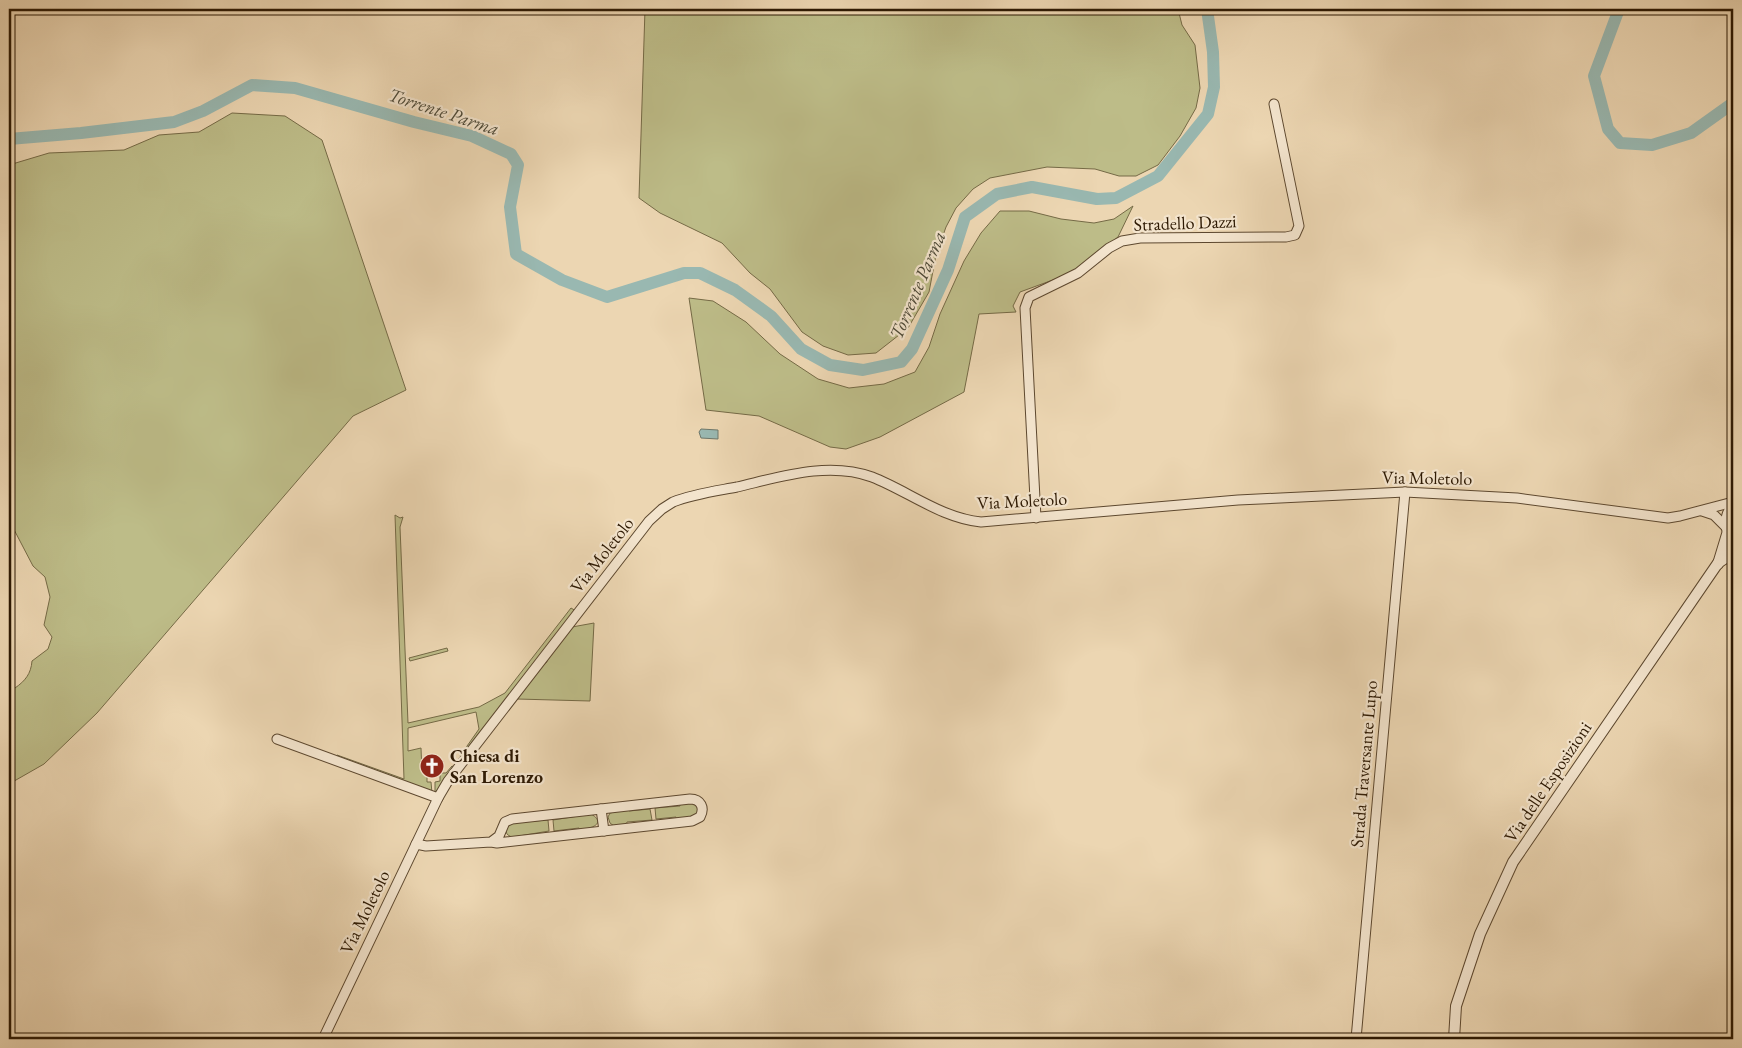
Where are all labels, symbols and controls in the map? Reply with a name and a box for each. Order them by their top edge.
water label: Torrente Parma [385,82,502,141]
street label: Stradello Dazzi [1133,209,1237,236]
water label: Torrente Parma [884,227,951,343]
street label: Via Moletolo [1382,465,1472,490]
street label: Via Moletolo [976,487,1068,514]
street label: Via Moletolo [565,512,639,597]
street label: Strada Traversante Lupo [1345,679,1382,848]
street label: Via delle Esposizioni [1499,716,1597,847]
place label: Chiesa di San Lorenzo [450,744,543,788]
church icon: Chiesa di San Lorenzo [419,753,445,779]
street label: Via Moletolo [334,866,395,957]

